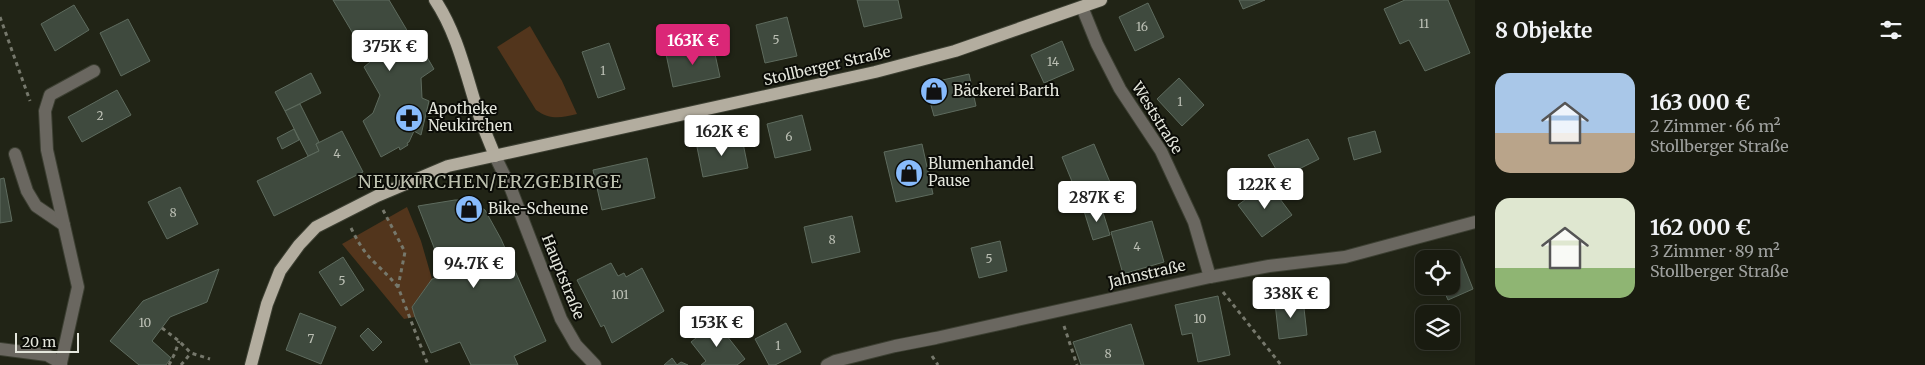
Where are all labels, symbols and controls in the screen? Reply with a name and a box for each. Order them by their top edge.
house number: 11 [1419,16,1430,31]
icon: filters [1877,16,1905,44]
text: 8 Objekte [1495,17,1592,44]
house number: 16 [1136,19,1148,34]
pin: 163K € [652,23,734,66]
pin: 375K € [349,30,431,72]
text: 163K € [667,30,719,50]
house number: 5 [772,32,780,47]
text: 375K € [363,36,417,56]
street label: Stollberger Straße [761,42,893,89]
house number: 14 [1047,54,1060,69]
house number: 1 [600,63,606,78]
shop icon: Bäckerei Barth [919,76,949,106]
street label: Weststraße [1127,77,1187,157]
place label: Bäckerei Barth [953,81,1060,100]
text: 163 000 € [1650,89,1750,116]
icon: home [1535,93,1595,153]
house number: 1 [1177,94,1183,109]
place label: Apotheke Neukirchen [427,99,512,135]
pharmacy icon: Apotheke Neukirchen [394,103,424,133]
house number: 2 [96,108,104,123]
pin: 162K € [681,114,763,157]
text: 2 Zimmer · 66 m² [1650,116,1780,136]
text: 162K € [695,121,749,141]
house number: 6 [785,129,793,144]
text: Stollberger Straße [1650,136,1789,156]
house number: 4 [333,146,341,161]
place label: Blumenhandel Pause [928,154,1034,190]
shop icon: Blumenhandel Pause [894,158,924,188]
pin: 122K € [1224,168,1306,210]
district label: NEUKIRCHEN/ERZGEBIRGE [358,170,622,193]
text: 122K € [1238,174,1292,194]
pin: 287K € [1056,180,1138,223]
text: 287K € [1069,187,1125,207]
shop icon: Bike-Scheune [454,194,484,224]
place label: Bike-Scheune [488,199,588,218]
house number: 8 [169,205,177,220]
text: 162 000 € [1650,214,1751,241]
icon: home [1535,218,1595,278]
street label: Hauptstraße [538,232,589,322]
house number: 8 [828,232,836,247]
house number: 4 [1133,239,1141,254]
text: 3 Zimmer · 89 m² [1650,241,1780,261]
pin: 94.7K € [428,246,520,289]
map controls [1415,250,1460,350]
button: locate [1415,250,1460,295]
house number: 5 [985,251,993,266]
text: 94.7K € [444,253,504,273]
street label: Jahnstraße [1105,255,1188,292]
text: Stollberger Straße [1650,261,1789,281]
house number: 5 [338,273,346,288]
pin: 338K € [1250,276,1332,319]
text: 338K € [1264,283,1318,303]
house number: 101 [611,287,629,302]
button: layers [1415,305,1460,350]
pin: 153K € [676,306,758,348]
house number: 10 [1194,311,1207,326]
text: 153K € [691,312,743,332]
house number: 10 [139,315,152,330]
scale bar [15,330,79,353]
house number: 7 [308,331,315,346]
text: 20 m [22,333,56,351]
house number: 1 [775,338,781,353]
house number: 8 [1104,346,1112,361]

